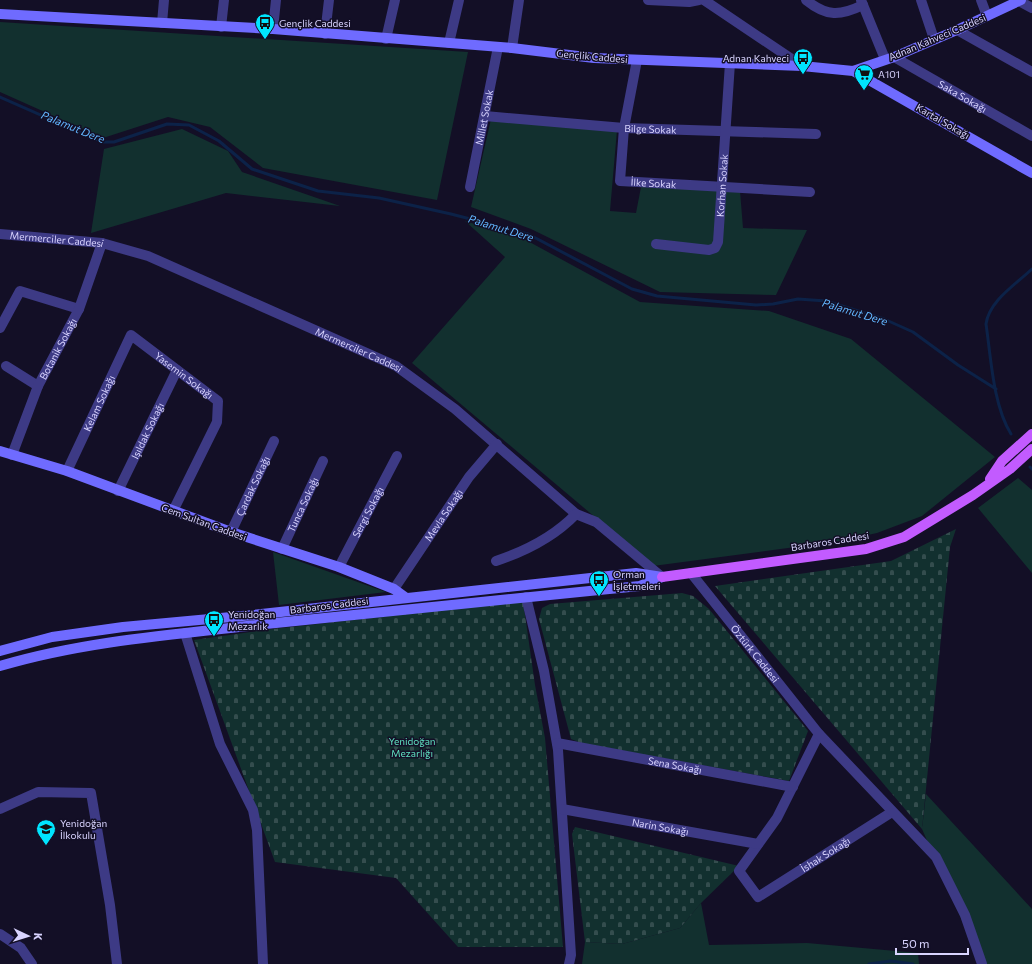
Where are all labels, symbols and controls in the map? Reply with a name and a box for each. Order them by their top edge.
street label: Adnan Kahveci Caddesi [887,11,987,63]
bus stop icon: Gençlik Caddesi [254,12,276,40]
place label: Gençlik Caddesi [279,17,351,29]
street label: Gençlik Caddesi [556,47,628,65]
bus stop icon: Adnan Kahveci [792,47,814,75]
place label: Adnan Kahveci [723,52,789,64]
supermarket icon: A101 [853,63,875,91]
place label: A101 [878,68,900,80]
street label: Saka Sokağı [936,78,989,115]
street label: Millet Sokak [473,88,495,146]
street label: Kartal Sokağı [914,101,972,141]
water label: Palamut Dere [39,108,107,145]
street label: Bilge Sokak [624,122,677,136]
street label: Korhan Sokak [714,153,730,217]
street label: İlke Sokak [630,176,677,190]
water label: Palamut Dere [467,211,535,244]
street label: Mermerciler Caddesi [9,229,105,249]
water label: Palamut Dere [821,295,889,328]
street label: Botanik Sokağı [37,316,79,381]
street label: Mermerciler Caddesi [314,325,405,375]
street label: Yasemin Sokağı [153,349,216,401]
street label: Kelam Sokağı [81,373,117,433]
street label: Işıldak Sokağı [129,401,166,461]
street label: Çardak Sokağı [234,454,272,518]
street label: Tunca Sokağı [285,475,321,534]
street label: Sergi Sokağı [350,485,386,539]
street label: Mevla Sokağı [422,487,465,543]
street label: Cem Sultan Caddesi [160,501,248,543]
street label: Barbaros Caddesi [790,529,870,553]
place label: Orman İşletmeleri [613,568,661,592]
bus stop icon: Orman İşletmeleri [588,569,610,597]
street label: Barbaros Caddesi [289,594,369,616]
place label: Yenidoğan Mezarlık [228,608,275,632]
bus stop icon: Yenidoğan Mezarlık [203,609,225,637]
street label: Öztürk Caddesi [729,622,782,685]
park label: Yenidoğan Mezarlığı [388,735,436,759]
street label: Sena Sokağı [647,754,703,776]
street label: Narin Sokağı [631,816,690,838]
place label: Yenidoğan İlkokulu [60,817,107,841]
school or university icon: Yenidoğan İlkokulu [35,818,57,846]
street label: İshak Sokağı [798,834,852,874]
north arrow [8,916,48,956]
scale bar [896,930,968,956]
text: K [32,932,45,941]
text: 50 m [902,936,930,950]

